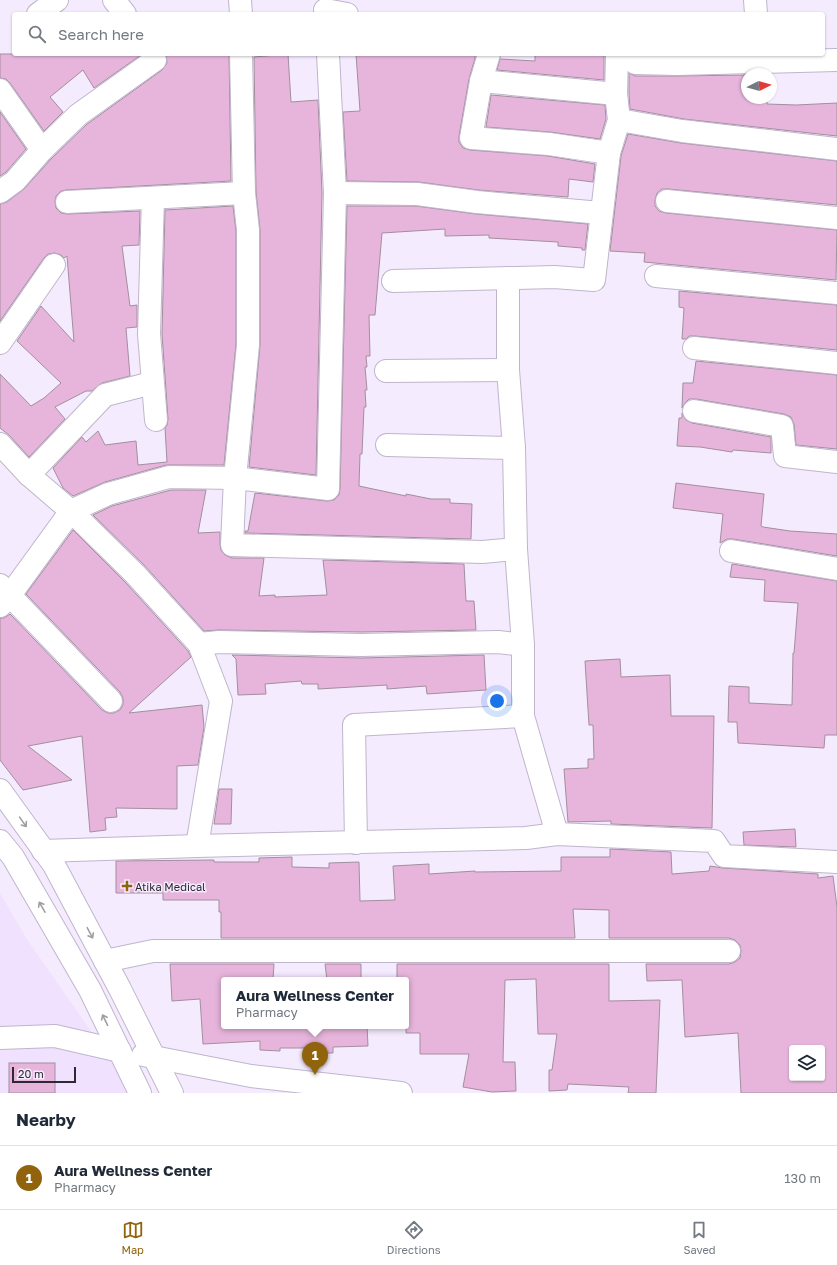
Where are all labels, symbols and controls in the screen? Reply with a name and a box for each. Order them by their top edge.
search box [12,12,825,56]
icon: search [26,23,48,45]
text: Search here [58,25,144,43]
north arrow [741,68,777,104]
your location [487,691,507,711]
one-way arrow [18,816,27,827]
place label: Atika Medical [135,880,206,893]
marker: Atika Medical [122,881,132,891]
one-way arrow [37,901,45,913]
one-way arrow [87,926,94,938]
popup [221,977,409,1029]
text: Aura Wellness Center [236,986,394,1004]
text: Pharmacy [236,1004,298,1020]
one-way arrow [101,1014,108,1026]
pin: 1 [302,1042,328,1075]
map controls [789,1045,825,1081]
button: layers [789,1045,825,1081]
scale bar [12,1065,76,1084]
text: 20 m [18,1067,44,1080]
text: Nearby [16,1109,76,1130]
text: Aura Wellness Center [54,1161,212,1179]
text: 1 [26,1170,32,1186]
text: 130 m [784,1170,821,1186]
text: Pharmacy [54,1179,116,1195]
tab: Map [121,1219,144,1256]
tab: Directions [387,1219,441,1256]
tab: Saved [683,1219,716,1256]

